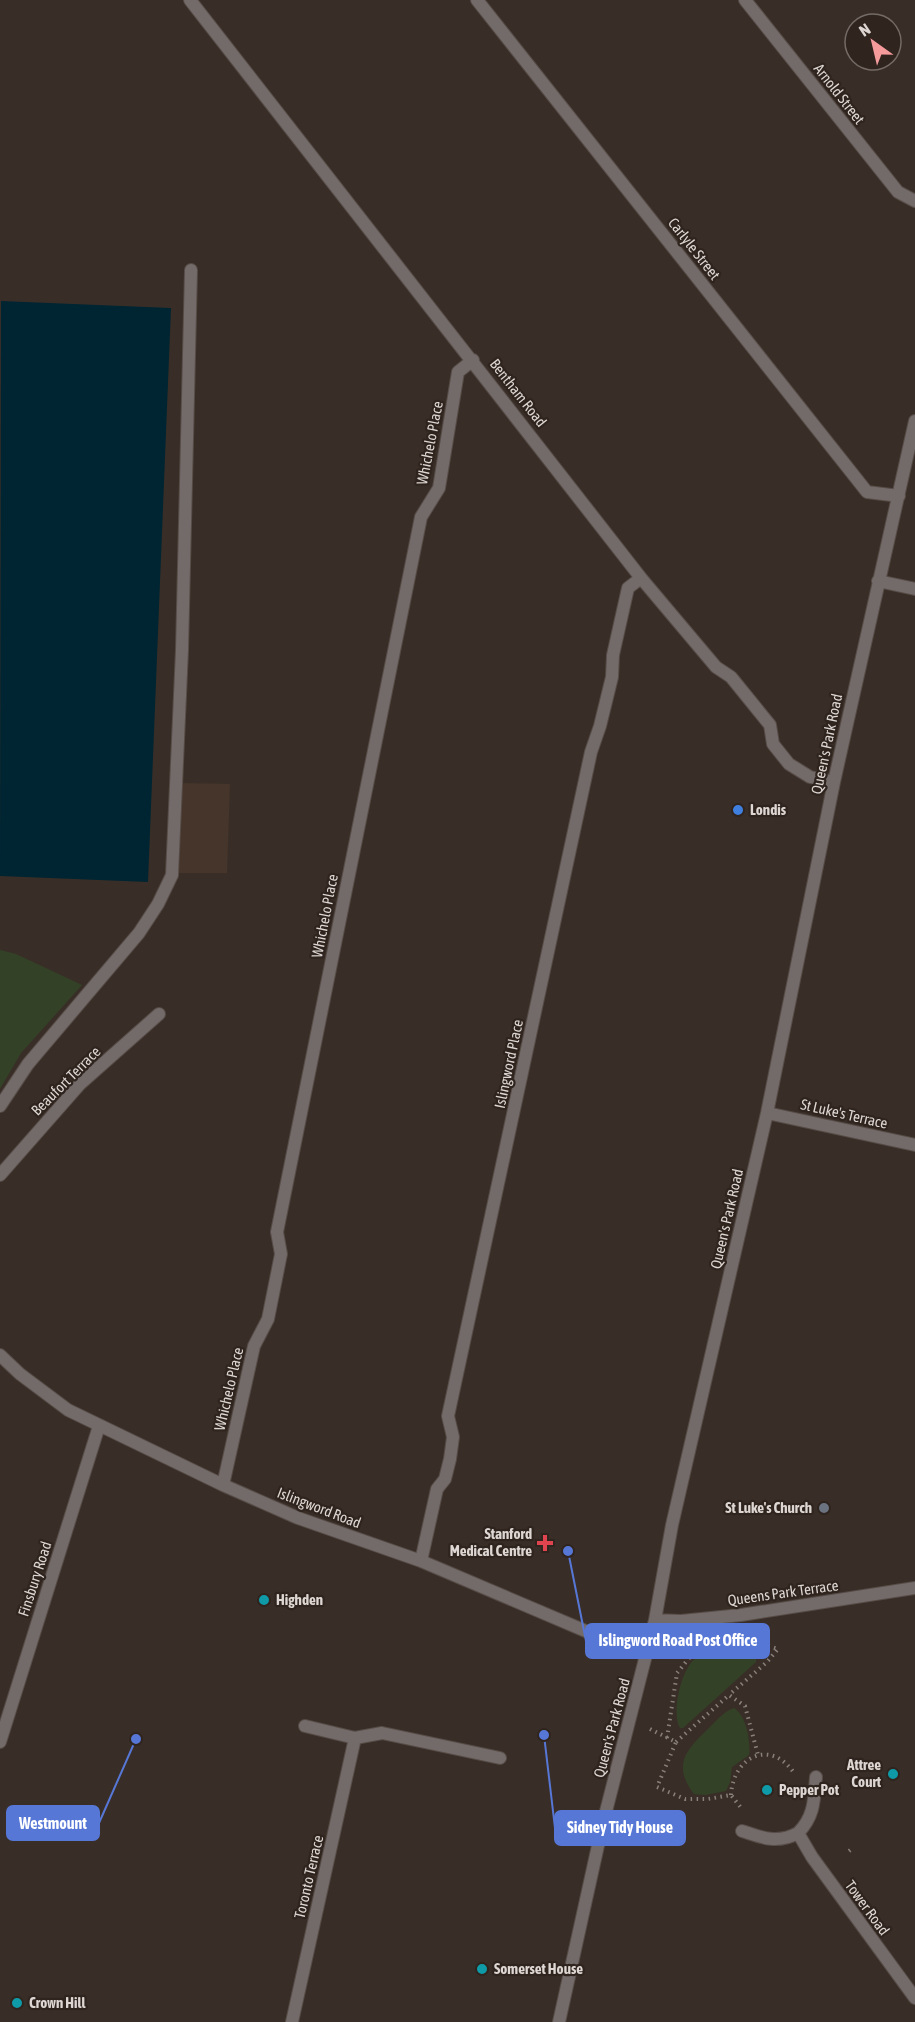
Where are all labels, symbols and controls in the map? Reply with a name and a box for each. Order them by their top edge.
north arrow [843,12,903,72]
text: N [856,19,874,40]
street label: Arnold Street [811,60,868,127]
street label: Carlyle Street [665,214,724,283]
street label: Bentham Road [487,355,550,430]
street label: Whichelo Place [413,399,446,486]
street label: Queen's Park Road [808,692,845,796]
place label: Londis [750,801,787,818]
marker: Londis [731,803,745,817]
street label: Whichelo Place [308,872,341,959]
street label: Islingword Place [491,1018,526,1110]
street label: Beaufort Terrace [28,1043,104,1119]
street label: St Luke's Terrace [799,1095,889,1132]
street label: Queen's Park Road [707,1167,746,1271]
street label: Whichelo Place [211,1345,246,1432]
street label: Islingword Road [275,1484,363,1531]
place label: St Luke's Church [725,1499,812,1516]
marker: St Luke's Church [817,1501,831,1515]
place label: Stanford Medical Centre [450,1525,532,1559]
marker: Stanford Medical Centre [536,1534,554,1552]
street label: Finsbury Road [14,1539,55,1618]
street label: Queens Park Terrace [726,1576,840,1609]
place label: Highden [276,1591,323,1608]
marker: Highden [257,1593,271,1607]
callout: Islingword Road Post Office [586,1624,769,1658]
text: Islingword Road Post Office [599,1631,757,1649]
street label: Queen's Park Road [590,1676,633,1779]
place label: Attree Court [846,1756,882,1790]
marker: Attree Court [886,1767,900,1781]
place label: Pepper Pot [779,1781,840,1798]
marker: Pepper Pot [760,1783,774,1797]
callout: Westmount [7,1806,99,1840]
callout: Sidney Tidy House [555,1811,685,1845]
text: Westmount [18,1814,87,1832]
text: Sidney Tidy House [567,1818,673,1836]
street label: Toronto Terrace [291,1833,326,1920]
street label: Tower Road [842,1877,893,1938]
place label: Somerset House [494,1960,583,1977]
marker: Somerset House [475,1962,489,1976]
place label: Crown Hill [29,1994,87,2011]
marker: Crown Hill [10,1996,24,2010]

